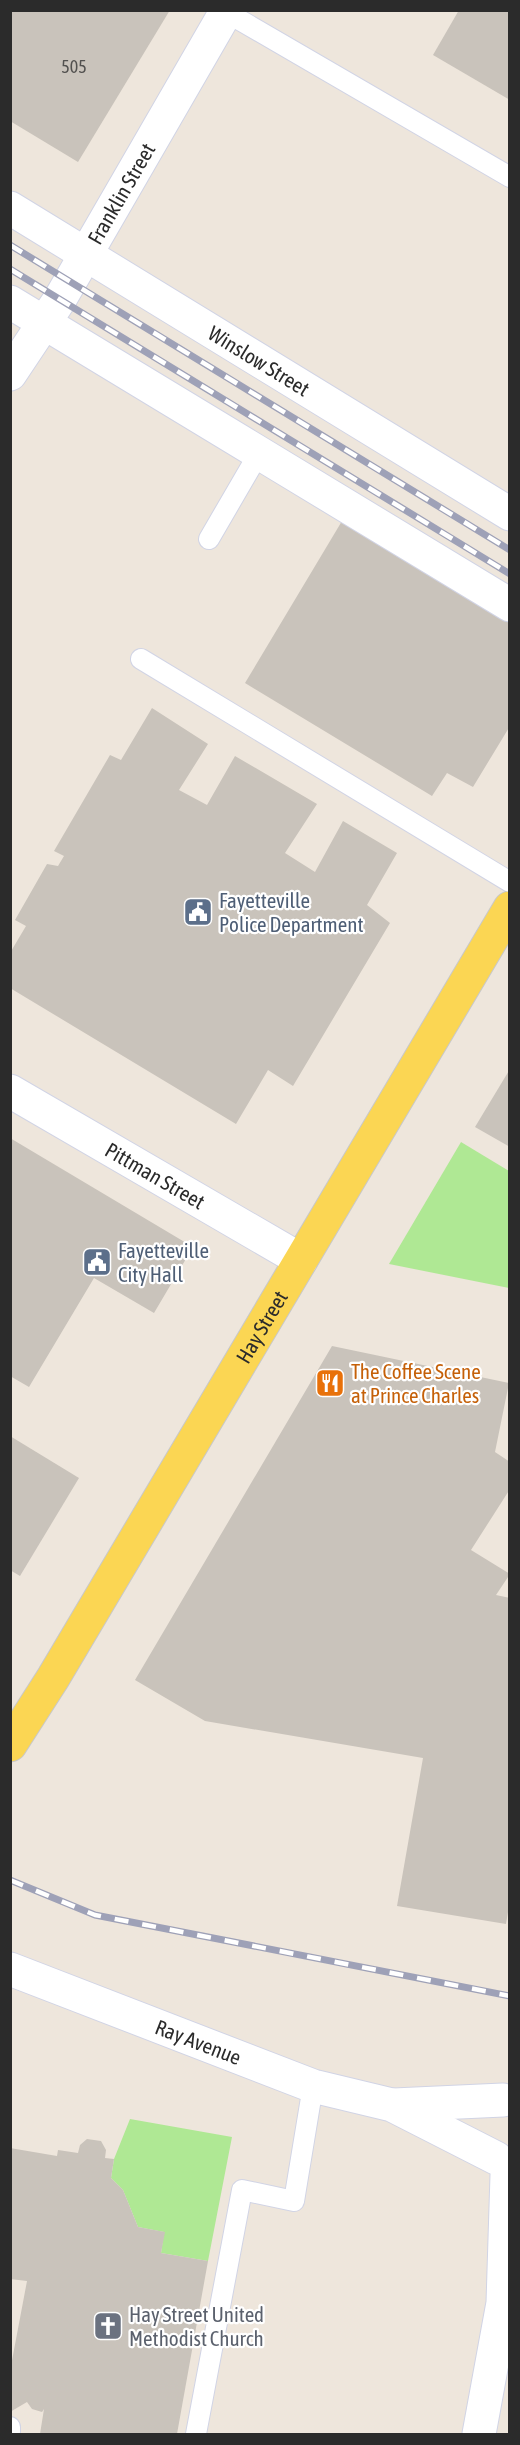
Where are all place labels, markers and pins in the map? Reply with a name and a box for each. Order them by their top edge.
place label: Fayetteville Police Department [219,888,363,936]
public building icon: Fayetteville Police Department [182,896,214,928]
place label: Fayetteville City Hall [118,1238,209,1286]
public building icon: Fayetteville City Hall [81,1246,113,1278]
place label: The Coffee Scene at Prince Charles [351,1359,481,1407]
restaurant icon: The Coffee Scene at Prince Charles [314,1367,346,1399]
place label: Hay Street United Methodist Church [129,2302,264,2350]
church icon: Hay Street United Methodist Church [92,2310,124,2342]

